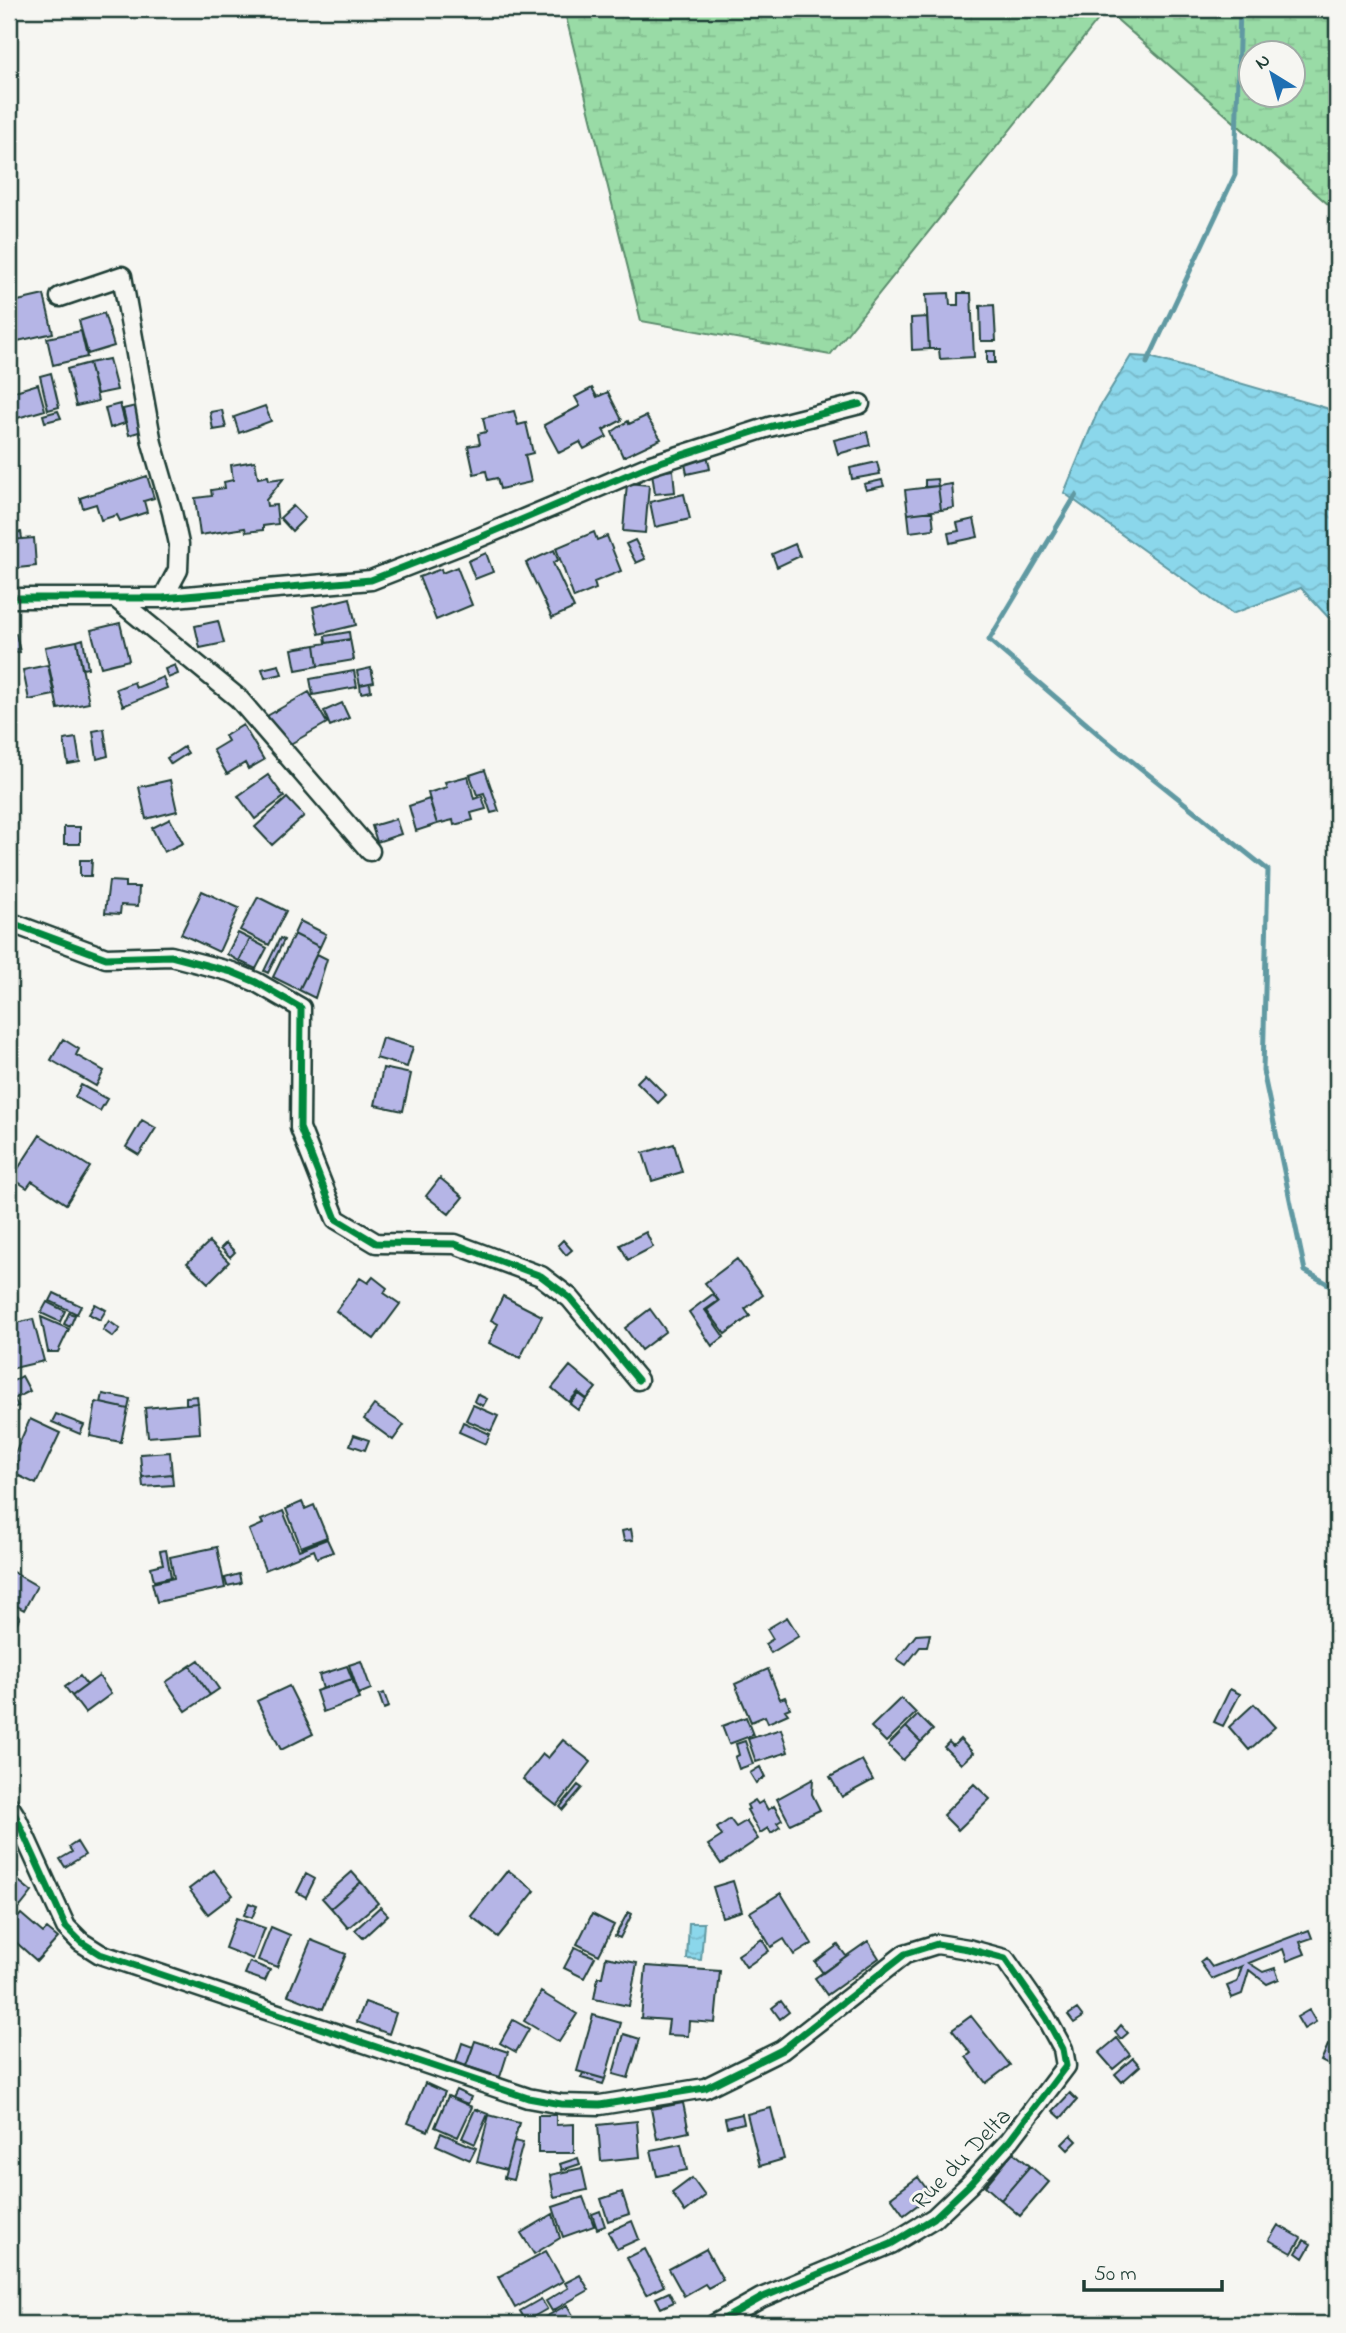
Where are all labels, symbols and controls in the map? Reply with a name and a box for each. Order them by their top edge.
north arrow [1238,38,1308,108]
text: N [1250,48,1277,77]
street label: Rue du Delta [905,2101,1021,2219]
scale bar [1084,2249,1222,2293]
text: 50 m [1094,2260,1137,2290]

